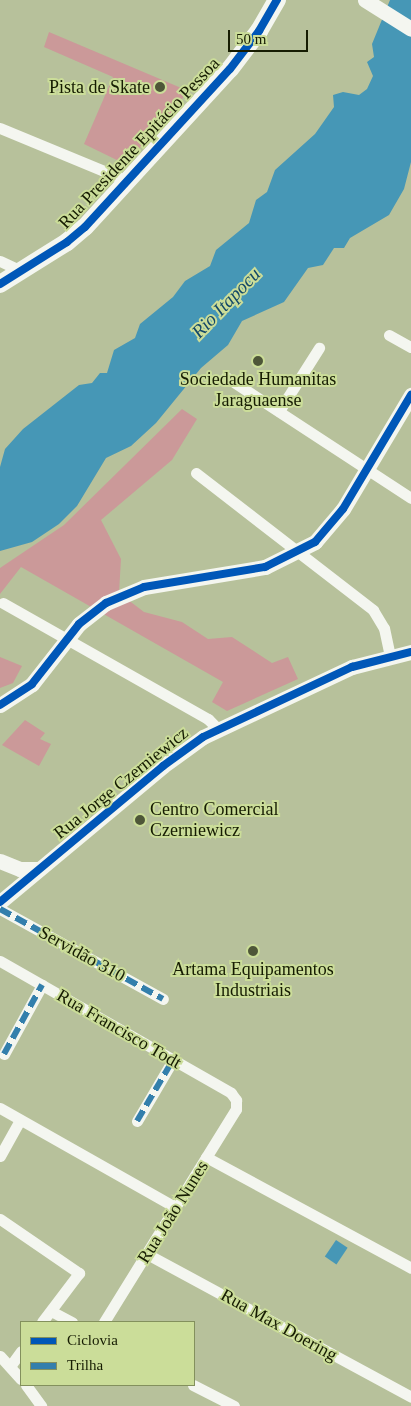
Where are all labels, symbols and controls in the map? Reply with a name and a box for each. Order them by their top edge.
scale bar [231,20,311,52]
text: 50 m [236,31,266,47]
street label: Rua Presidente Epitácio Pessoa [54,53,224,233]
place label: Pista de Skate [49,76,150,98]
marker: Pista de Skate [154,81,166,93]
water label: Rio Itapocu [187,263,265,343]
marker: Sociedade Humanitas Jaraguaense [252,355,264,367]
place label: Sociedade Humanitas Jaraguaense [180,369,336,412]
street label: Rua Jorge Czerniewicz [49,722,193,844]
place label: Centro Comercial Czerniewicz [150,799,278,842]
marker: Centro Comercial Czerniewicz [134,814,146,826]
street label: Servidão 310 [35,921,129,987]
marker: Artama Equipamentos Industriais [247,945,259,957]
place label: Artama Equipamentos Industriais [172,959,334,1002]
street label: Rua Francisco Todt [53,984,185,1074]
street label: Rua João Nunes [133,1157,213,1267]
street label: Rua Max Doering [217,1284,341,1366]
legend [20,1321,195,1386]
text: Ciclovia [67,1332,118,1348]
text: Trilha [67,1357,103,1373]

